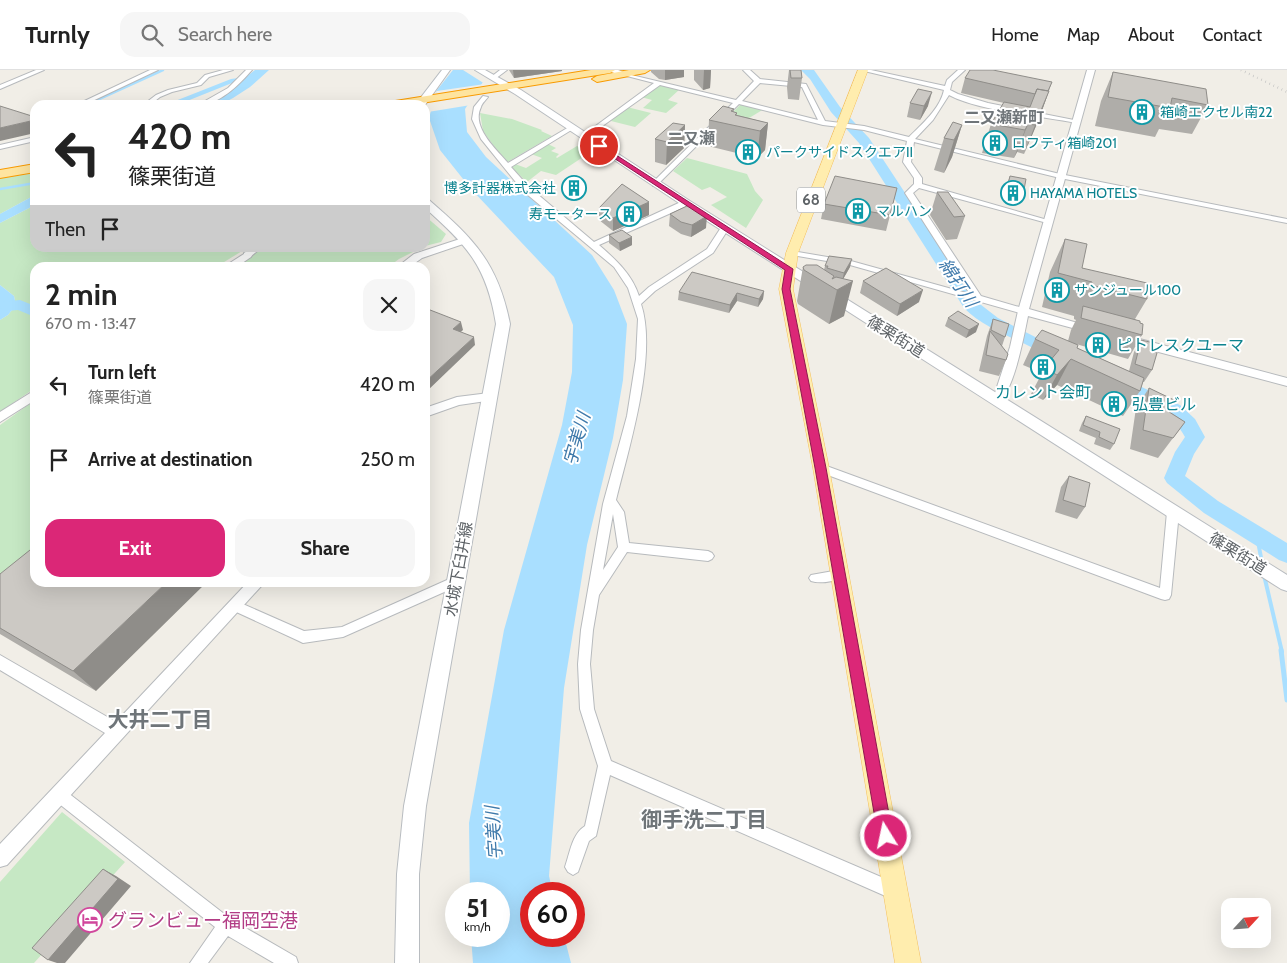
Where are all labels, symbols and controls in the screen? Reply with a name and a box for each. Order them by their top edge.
search box [120,12,470,57]
text: Turnly [25,20,90,49]
icon: search [138,21,166,49]
text: Search here [178,23,272,46]
text: Home [991,24,1039,46]
text: Map [1067,24,1100,46]
text: About [1128,24,1174,46]
text: Contact [1202,24,1262,46]
building icon: 箱崎エクセル南22 [1129,99,1155,125]
place label: 箱崎エクセル南22 [1160,103,1273,121]
district label: 二又瀬新町 [964,108,1044,127]
text: 420 m [128,115,231,158]
icon: left [45,120,110,185]
pin [578,125,620,167]
district label: 二又瀬 [667,129,715,148]
building icon: ロフティ箱崎201 [982,130,1008,156]
icon: arrive [585,132,613,160]
place label: ロフティ箱崎201 [1012,134,1117,152]
building icon: パークサイドスクエアII [735,139,761,165]
place label: パークサイドスクエアII [766,143,913,161]
text: 篠栗街道 [128,163,216,190]
building icon: 博多計器株式会社 [561,175,587,201]
place label: 博多計器株式会社 [444,179,556,197]
building icon: HAYAMA HOTELS [1000,180,1026,206]
place label: HAYAMA HOTELS [1030,184,1137,202]
road number: 68 [797,188,825,212]
building icon: マルハン [845,198,871,224]
building icon: 寿モータース [616,201,642,227]
place label: マルハン [876,202,932,220]
place label: 寿モータース [529,205,612,223]
icon: arrive [96,215,124,243]
text: Then [45,218,86,241]
water label: 綿打川 [934,254,983,313]
text: 2 min [45,276,117,313]
building icon: サンジュール100 [1044,277,1070,303]
button: close [363,279,415,331]
place label: サンジュール100 [1074,281,1181,299]
street label: 篠栗街道 [864,311,928,361]
text: 670 m · 13:47 [45,314,136,333]
building icon: ピトレスクユーマ [1085,332,1111,358]
place label: ピトレスクユーマ [1116,336,1244,355]
building icon: カレント会町 [1030,354,1056,380]
text: Turn left [88,361,156,384]
icon: left [45,371,73,399]
text: 420 m [360,373,415,396]
place label: カレント会町 [995,383,1091,402]
text: 篠栗街道 [88,388,152,407]
building icon: 弘豊ビル [1101,391,1127,417]
place label: 弘豊ビル [1132,395,1196,414]
water label: 宇美川 [559,408,596,468]
icon: arrive [45,446,73,474]
text: Arrive at destination [88,448,252,471]
text: 250 m [361,448,415,471]
button: Exit [45,519,225,577]
button: Share [235,519,415,577]
street label: 水城下臼井線 [441,520,476,618]
street label: 篠栗街道 [1206,528,1270,578]
district label: 大井二丁目 [108,707,213,732]
water label: 宇美川 [481,803,507,861]
district label: 御手洗二丁目 [641,807,767,832]
position arrow [859,809,911,861]
speed limit sign: 60 [520,882,585,947]
text: 51 [466,893,489,923]
north arrow [1221,898,1271,948]
map controls [1221,898,1271,948]
hotel icon: グランビュー福岡空港 [77,907,103,933]
place label: グランビュー福岡空港 [108,909,298,932]
text: km/h [464,919,491,934]

